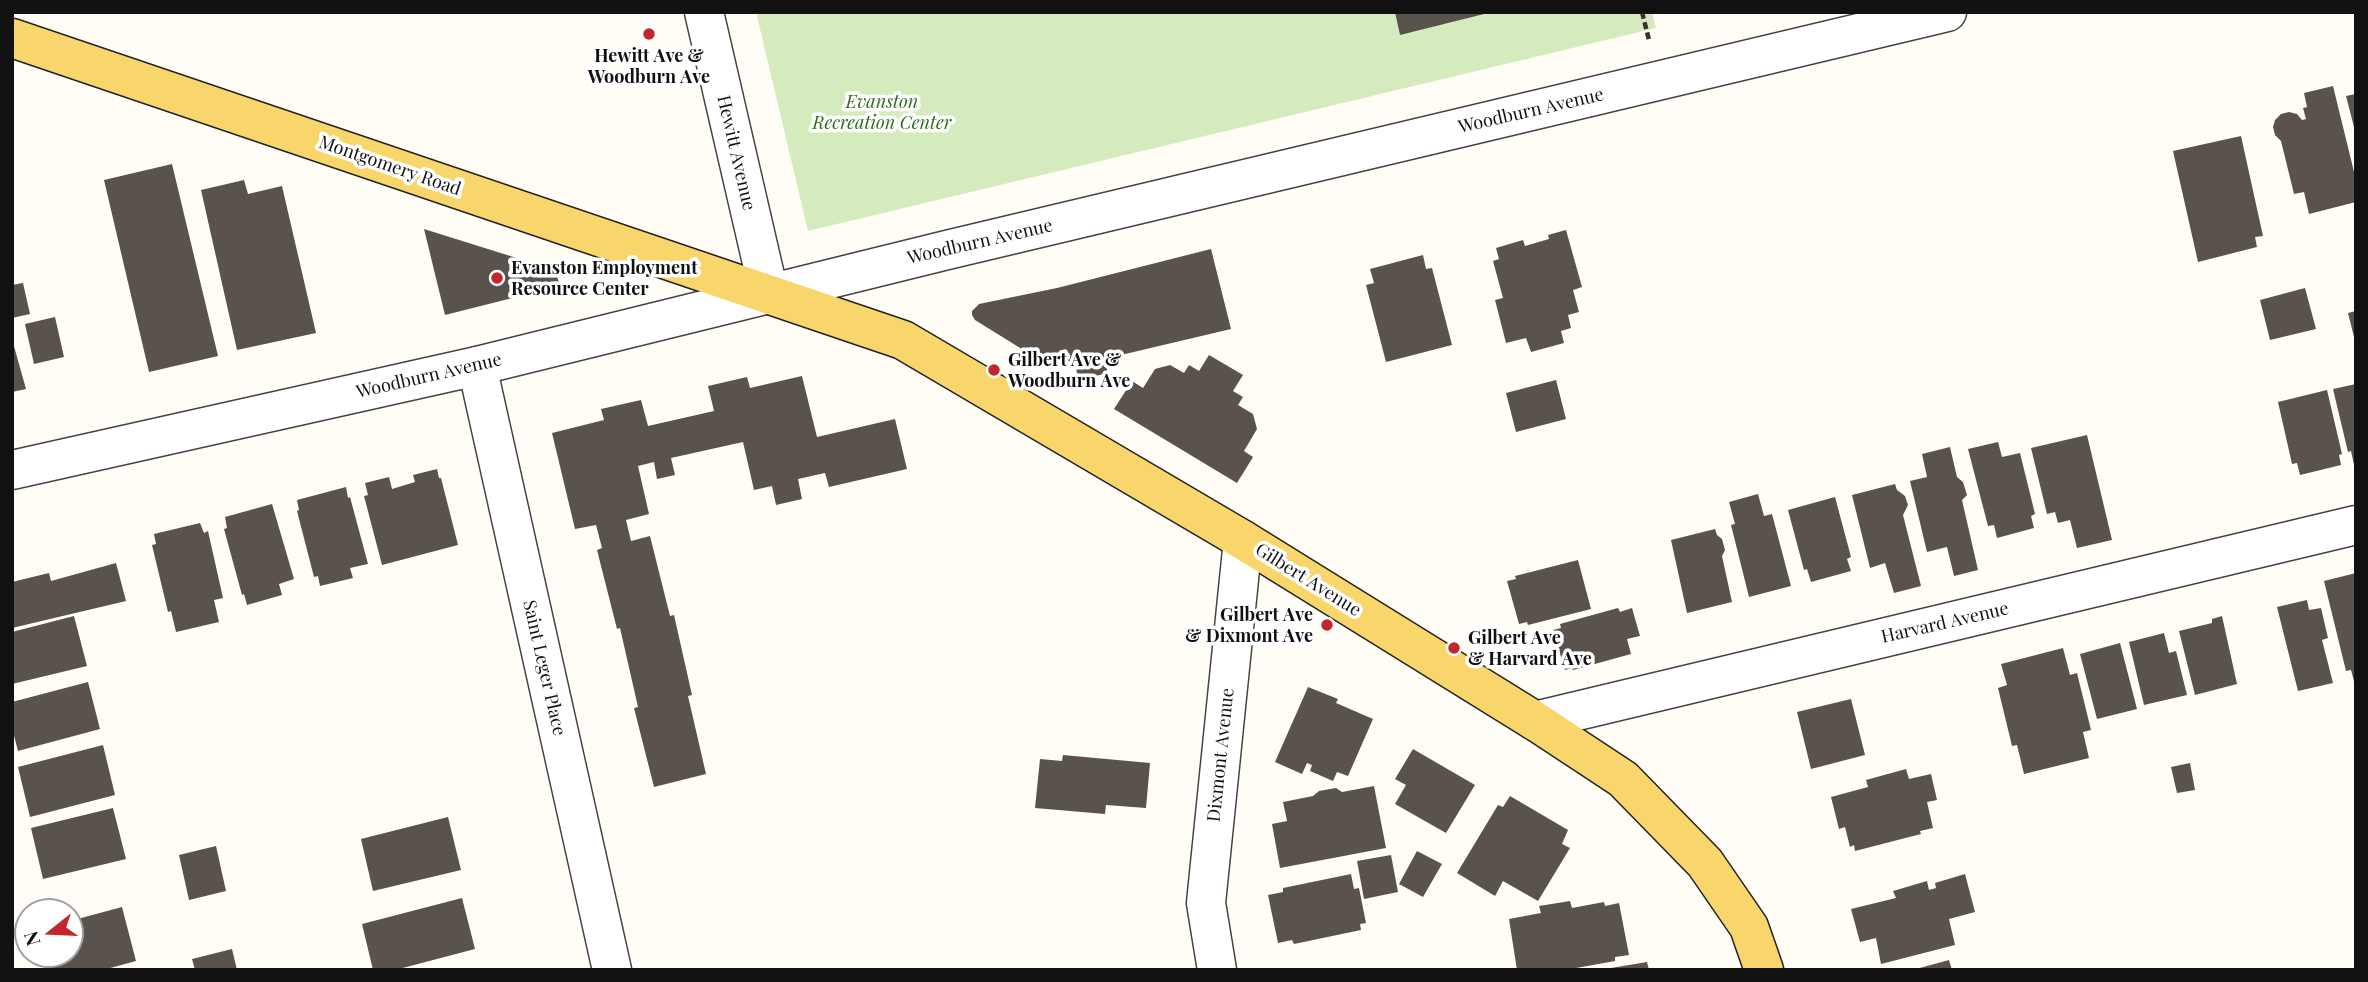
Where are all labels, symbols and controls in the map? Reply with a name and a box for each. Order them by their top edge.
marker: Hewitt Ave & Woodburn Ave [641,26,657,42]
place label: Hewitt Ave & Woodburn Ave [588,45,710,88]
street label: Woodburn Avenue [1456,84,1606,138]
park label: Evanston Recreation Center [813,91,951,134]
street label: Hewitt Avenue [712,93,760,213]
street label: Montgomery Road [316,132,464,200]
street label: Woodburn Avenue [905,215,1055,269]
place label: Evanston Employment Resource Center [511,257,697,300]
marker: Evanston Employment Resource Center [489,270,505,286]
street label: Woodburn Avenue [354,349,504,403]
place label: Gilbert Ave & Woodburn Ave [1008,349,1130,392]
marker: Gilbert Ave & Woodburn Ave [986,362,1002,378]
street label: Gilbert Avenue [1251,539,1365,621]
street label: Saint Leger Place [518,598,570,738]
street label: Harvard Avenue [1879,598,2011,648]
place label: Gilbert Ave & Dixmont Ave [1185,604,1313,646]
marker: Gilbert Ave & Dixmont Ave [1319,617,1335,633]
place label: Gilbert Ave & Harvard Ave [1468,627,1592,670]
marker: Gilbert Ave & Harvard Ave [1446,640,1462,656]
street label: Dixmont Avenue [1203,687,1239,823]
north arrow [14,898,84,968]
text: N [16,928,45,949]

